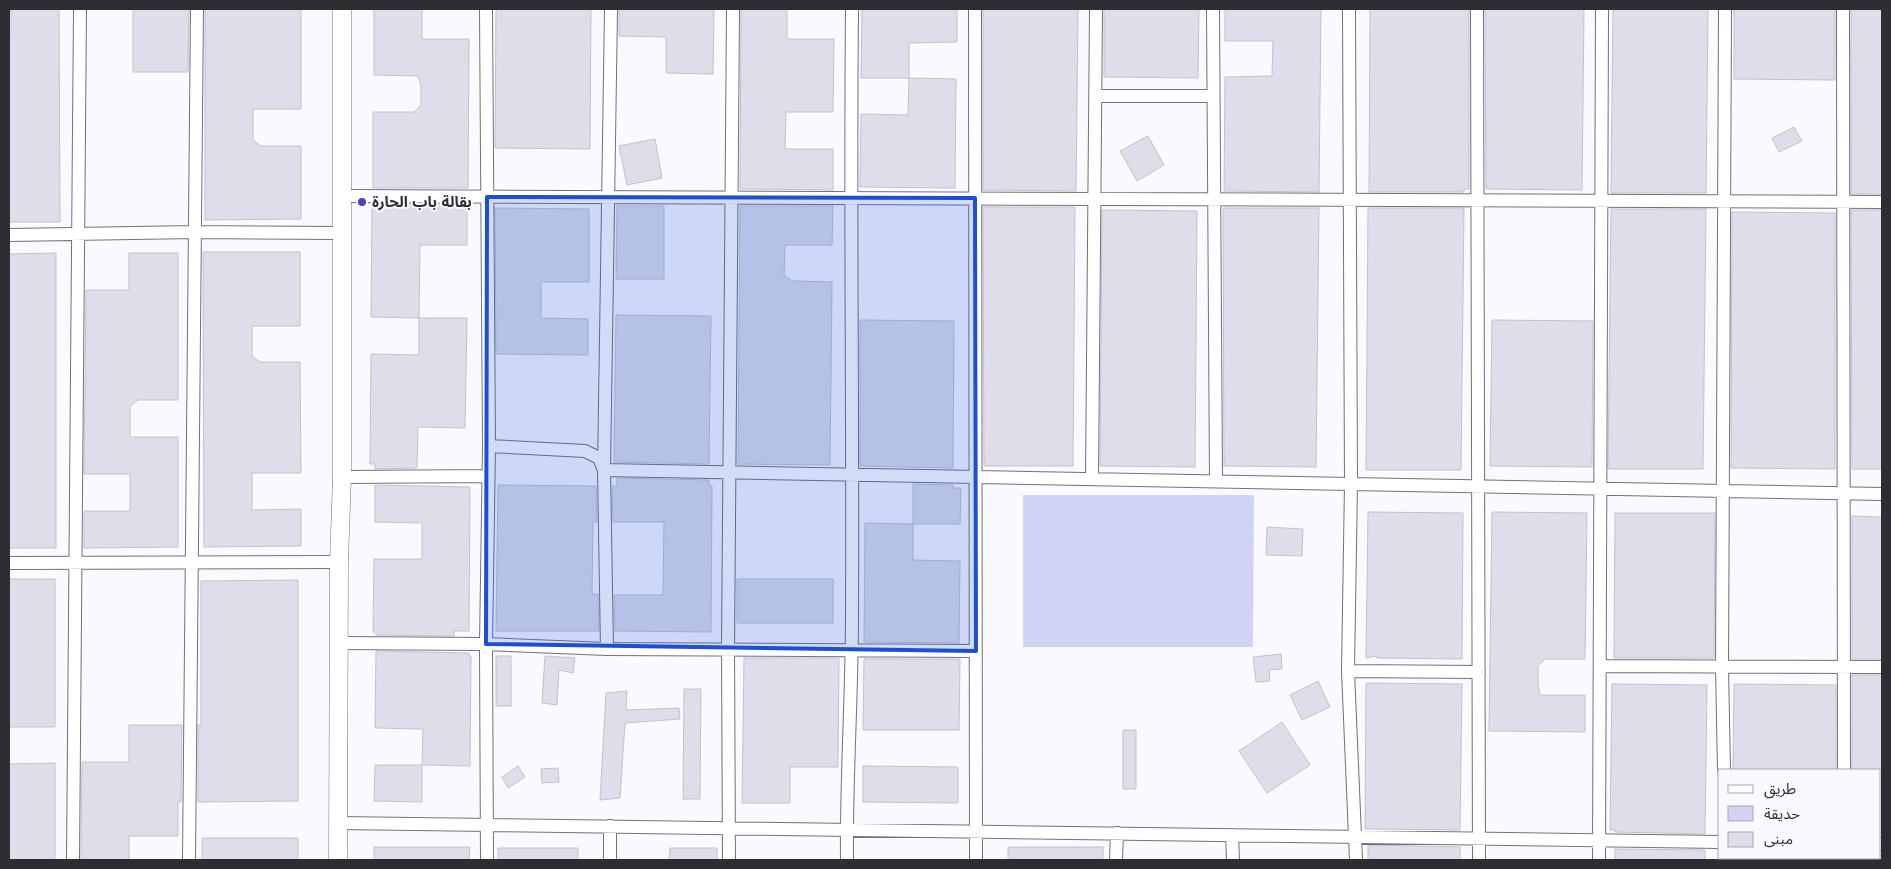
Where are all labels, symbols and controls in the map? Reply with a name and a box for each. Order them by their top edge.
place label: بقالة باب الحارة [372,191,472,213]
marker: بقالة باب الحارة [356,196,368,208]
legend [1718,769,1881,859]
text: طريق [1764,778,1796,800]
text: حديقة [1764,803,1800,825]
text: مبنى [1764,828,1793,850]

